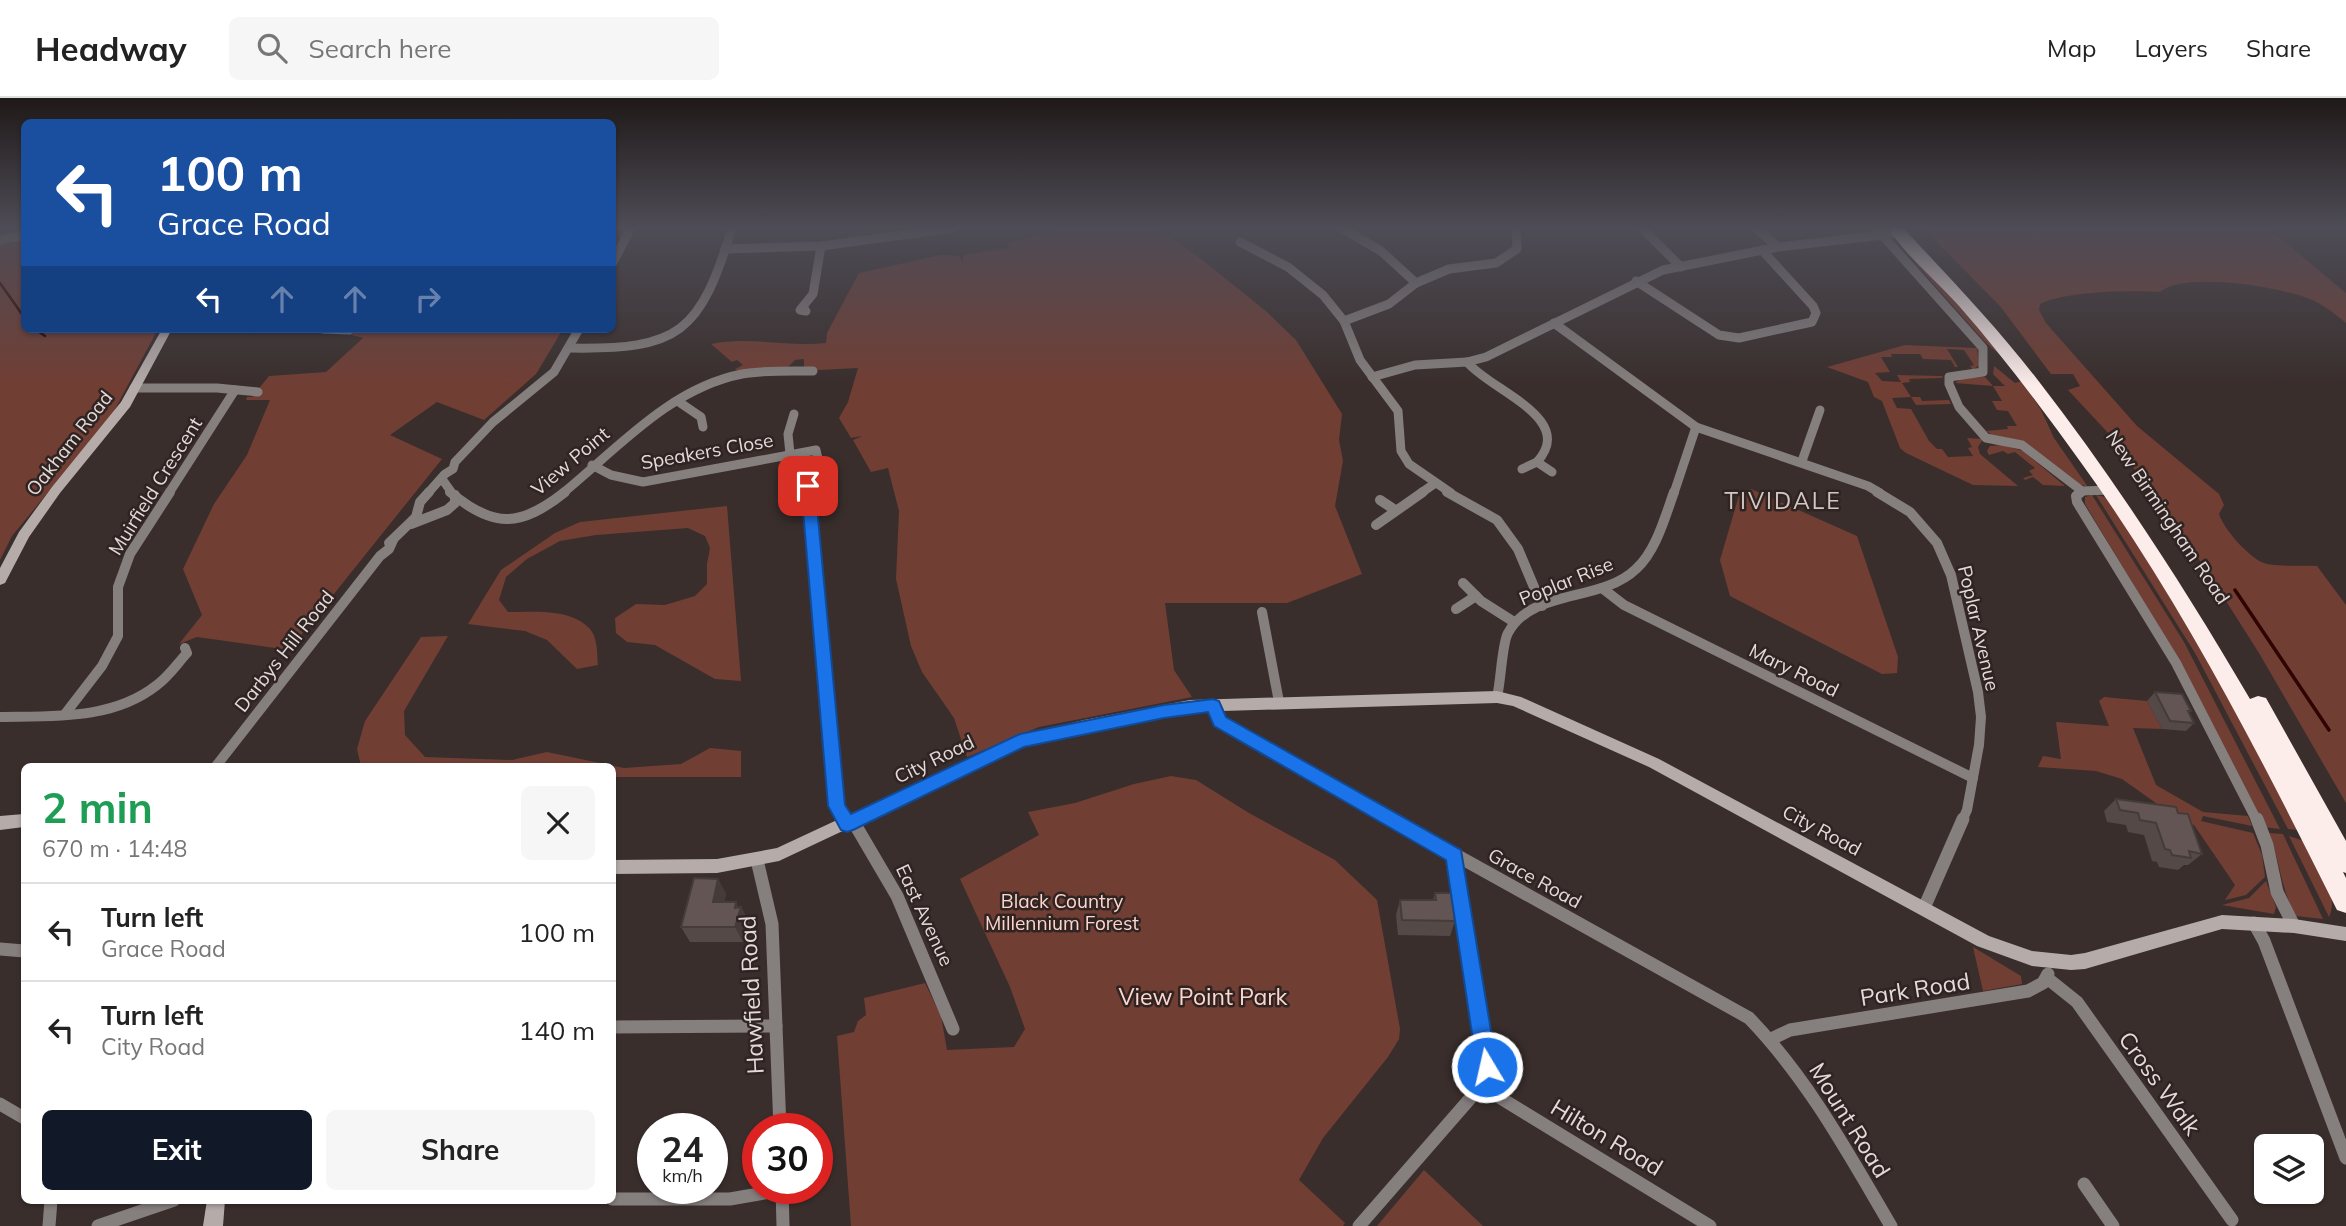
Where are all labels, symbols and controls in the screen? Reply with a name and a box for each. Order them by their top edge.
search box [229,17,719,80]
text: Headway [35,28,187,69]
icon: search [253,29,291,67]
text: Search here [309,32,451,65]
text: Map [2047,33,2096,63]
text: Layers [2134,33,2208,63]
text: Share [2246,33,2311,63]
text: 100 m [157,142,303,203]
icon: left [42,147,133,238]
text: Grace Road [157,203,331,243]
icon: left [190,280,228,318]
icon: ahead [263,280,301,318]
icon: ahead [336,280,374,318]
icon: right [409,280,447,318]
street label: Oakham Road [21,386,117,500]
street label: Muirfield Crescent [103,412,207,559]
street label: View Point [526,421,614,501]
street label: New Birmingham Road [2101,425,2235,609]
street label: Speakers Close [639,428,775,474]
pin [778,456,838,516]
icon: arrive [789,467,827,505]
district label: TIVIDALE [1724,486,1842,515]
street label: Poplar Rise [1515,551,1617,611]
street label: Poplar Avenue [1953,563,2005,693]
street label: Darbys Hill Road [229,585,339,717]
street label: Mary Road [1745,638,1843,702]
street label: City Road [890,729,978,789]
text: 2 min [42,781,153,834]
button: close [521,786,595,860]
street label: City Road [1778,799,1866,861]
text: 670 m · 14:48 [42,834,187,863]
street label: Grace Road [1484,842,1586,914]
street label: East Avenue [891,860,959,970]
park label: Black Country Millennium Forest [985,889,1139,935]
text: Turn left [101,901,203,934]
icon: left [42,913,80,951]
street label: Hawfield Road [732,915,770,1075]
text: 100 m [519,916,595,949]
text: Grace Road [101,934,226,963]
street label: Park Road [1858,966,1972,1012]
park label: View Point Park [1119,982,1289,1011]
text: Turn left [101,999,203,1032]
icon: left [42,1011,80,1049]
text: 140 m [519,1014,595,1047]
street label: Cross Walk [2113,1025,2208,1142]
position arrow [1450,1030,1524,1104]
text: City Road [101,1032,205,1061]
street label: Mount Road [1803,1057,1897,1183]
street label: Hilton Road [1546,1092,1668,1182]
button: Exit [42,1110,312,1190]
button: Share [326,1110,595,1190]
speed limit sign: 30 [742,1113,833,1204]
text: 24 [661,1127,704,1171]
map controls [2254,1134,2324,1204]
button: layers [2254,1134,2324,1204]
text: km/h [662,1164,703,1187]

